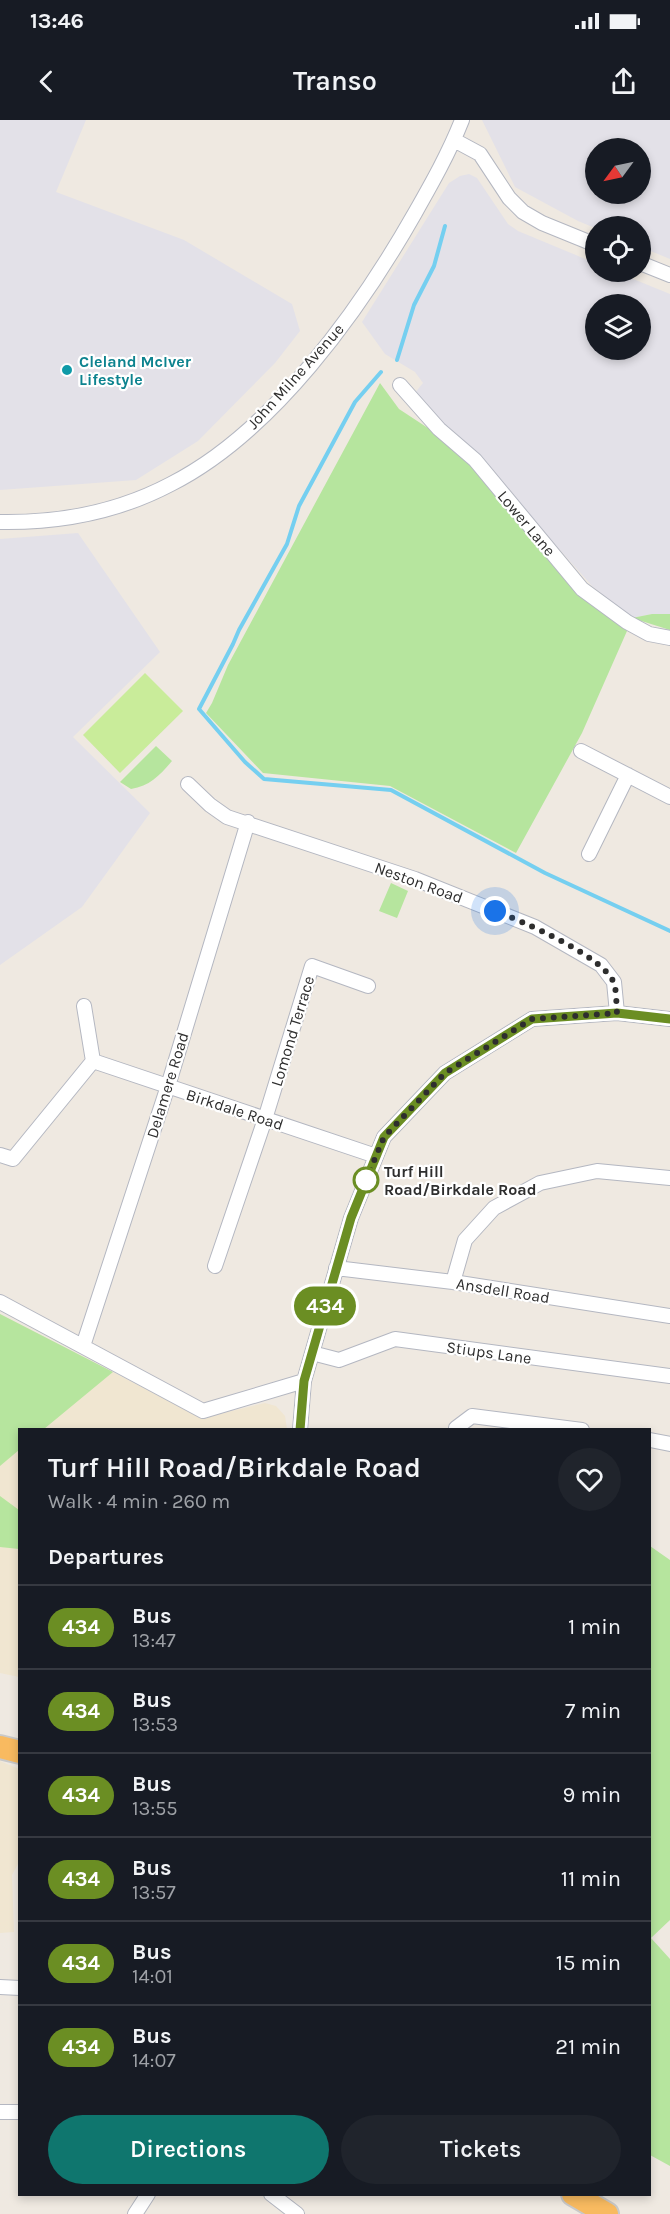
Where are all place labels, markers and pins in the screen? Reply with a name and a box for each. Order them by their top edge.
place label: Cleland McIver Lifestyle [79,352,192,389]
marker: Cleland McIver Lifestyle [60,363,74,377]
place label: Turf Hill Road/Birkdale Road [384,1162,537,1199]
marker: Turf Hill Road/Birkdale Road [353,1167,379,1193]

